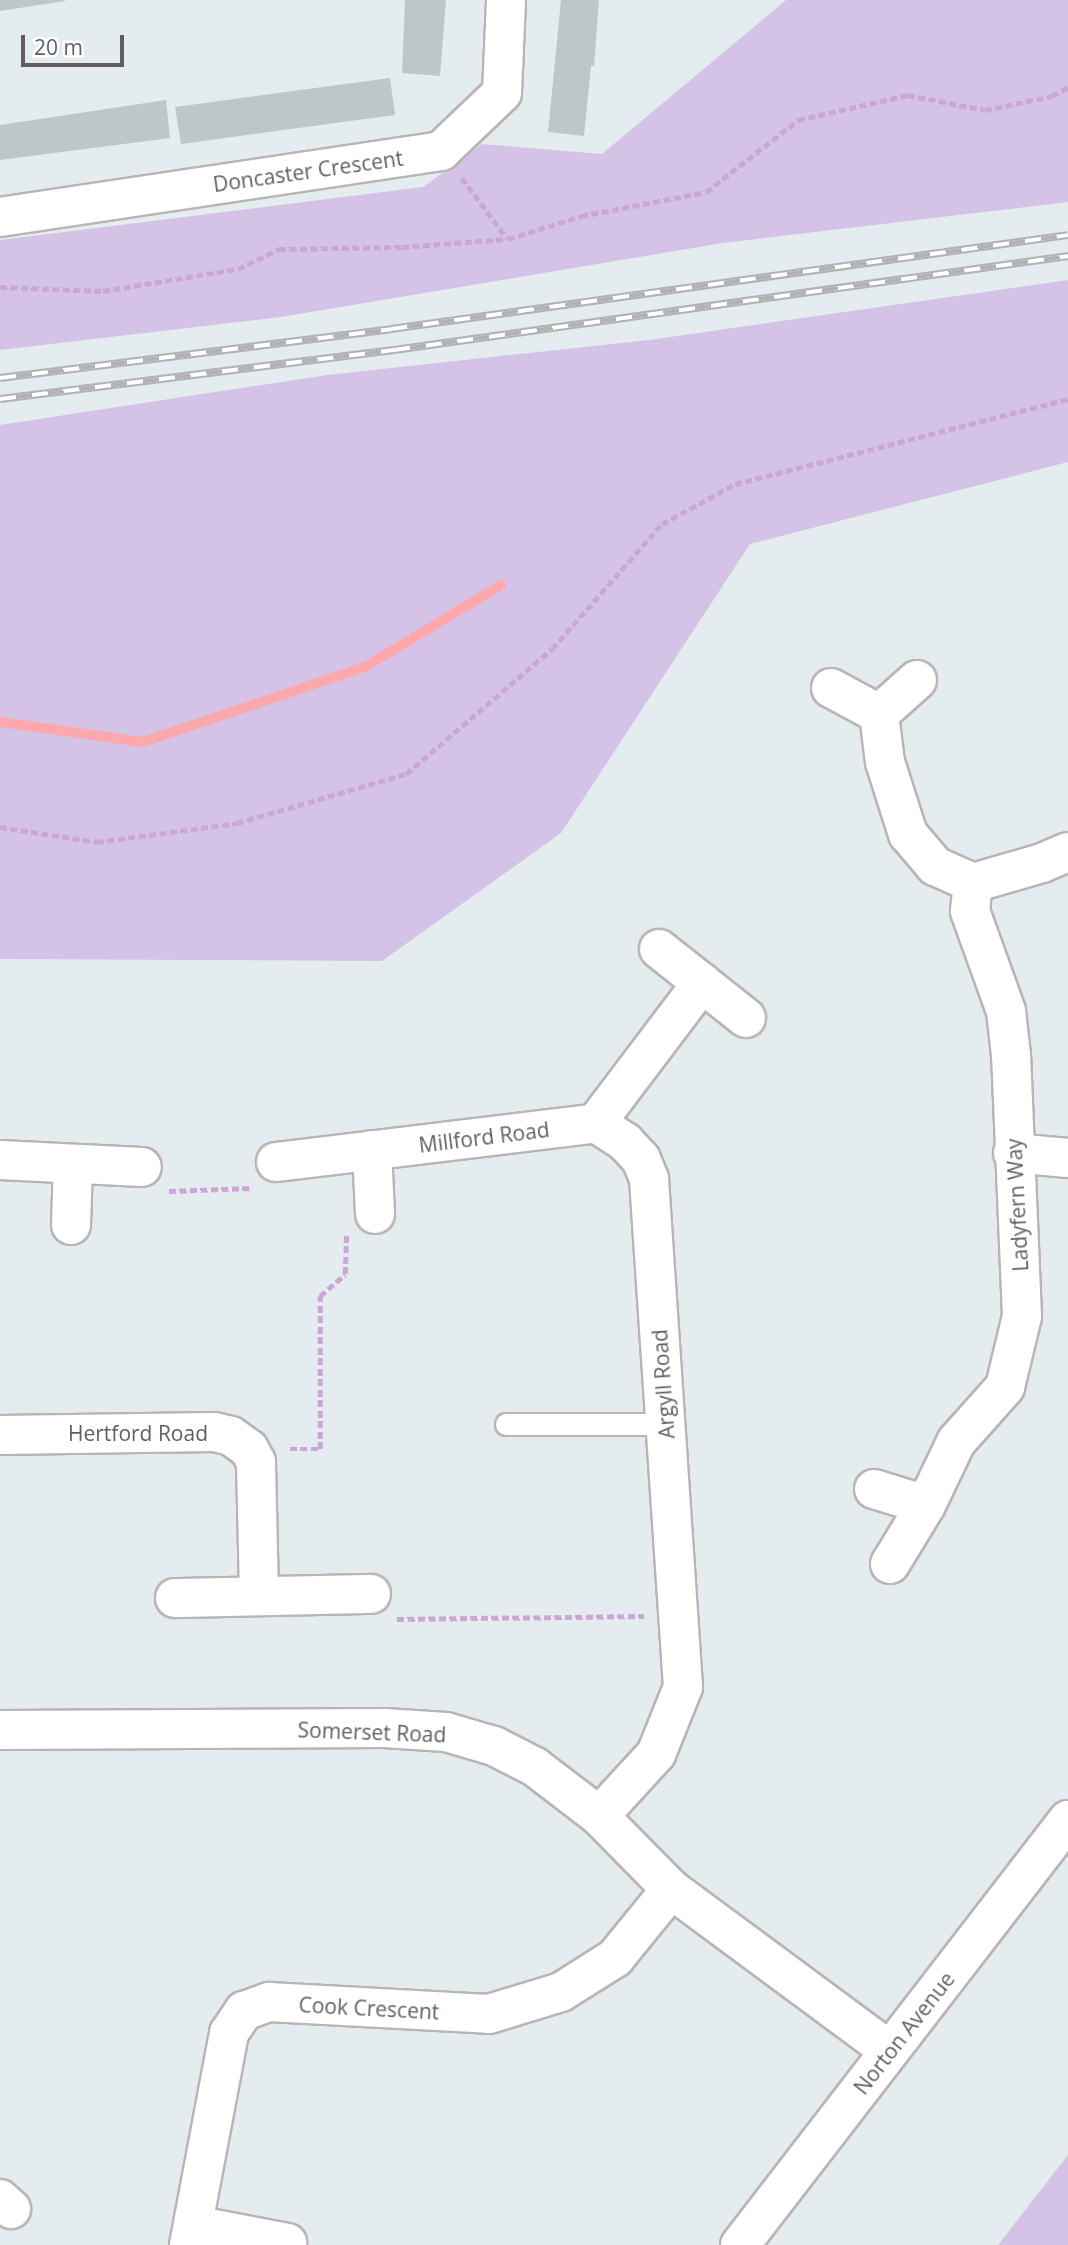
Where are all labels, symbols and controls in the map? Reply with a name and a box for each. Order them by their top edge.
scale bar [24,21,128,65]
text: 20 m [34,33,83,61]
street label: Doncaster Crescent [211,145,405,197]
street label: Millford Road [417,1116,551,1158]
street label: Ladyfern Way [1001,1138,1033,1272]
street label: Argyll Road [647,1328,679,1440]
street label: Hertford Road [68,1420,208,1446]
street label: Somerset Road [297,1717,447,1747]
street label: Norton Avenue [848,1967,960,2099]
street label: Cook Crescent [298,1992,440,2024]

